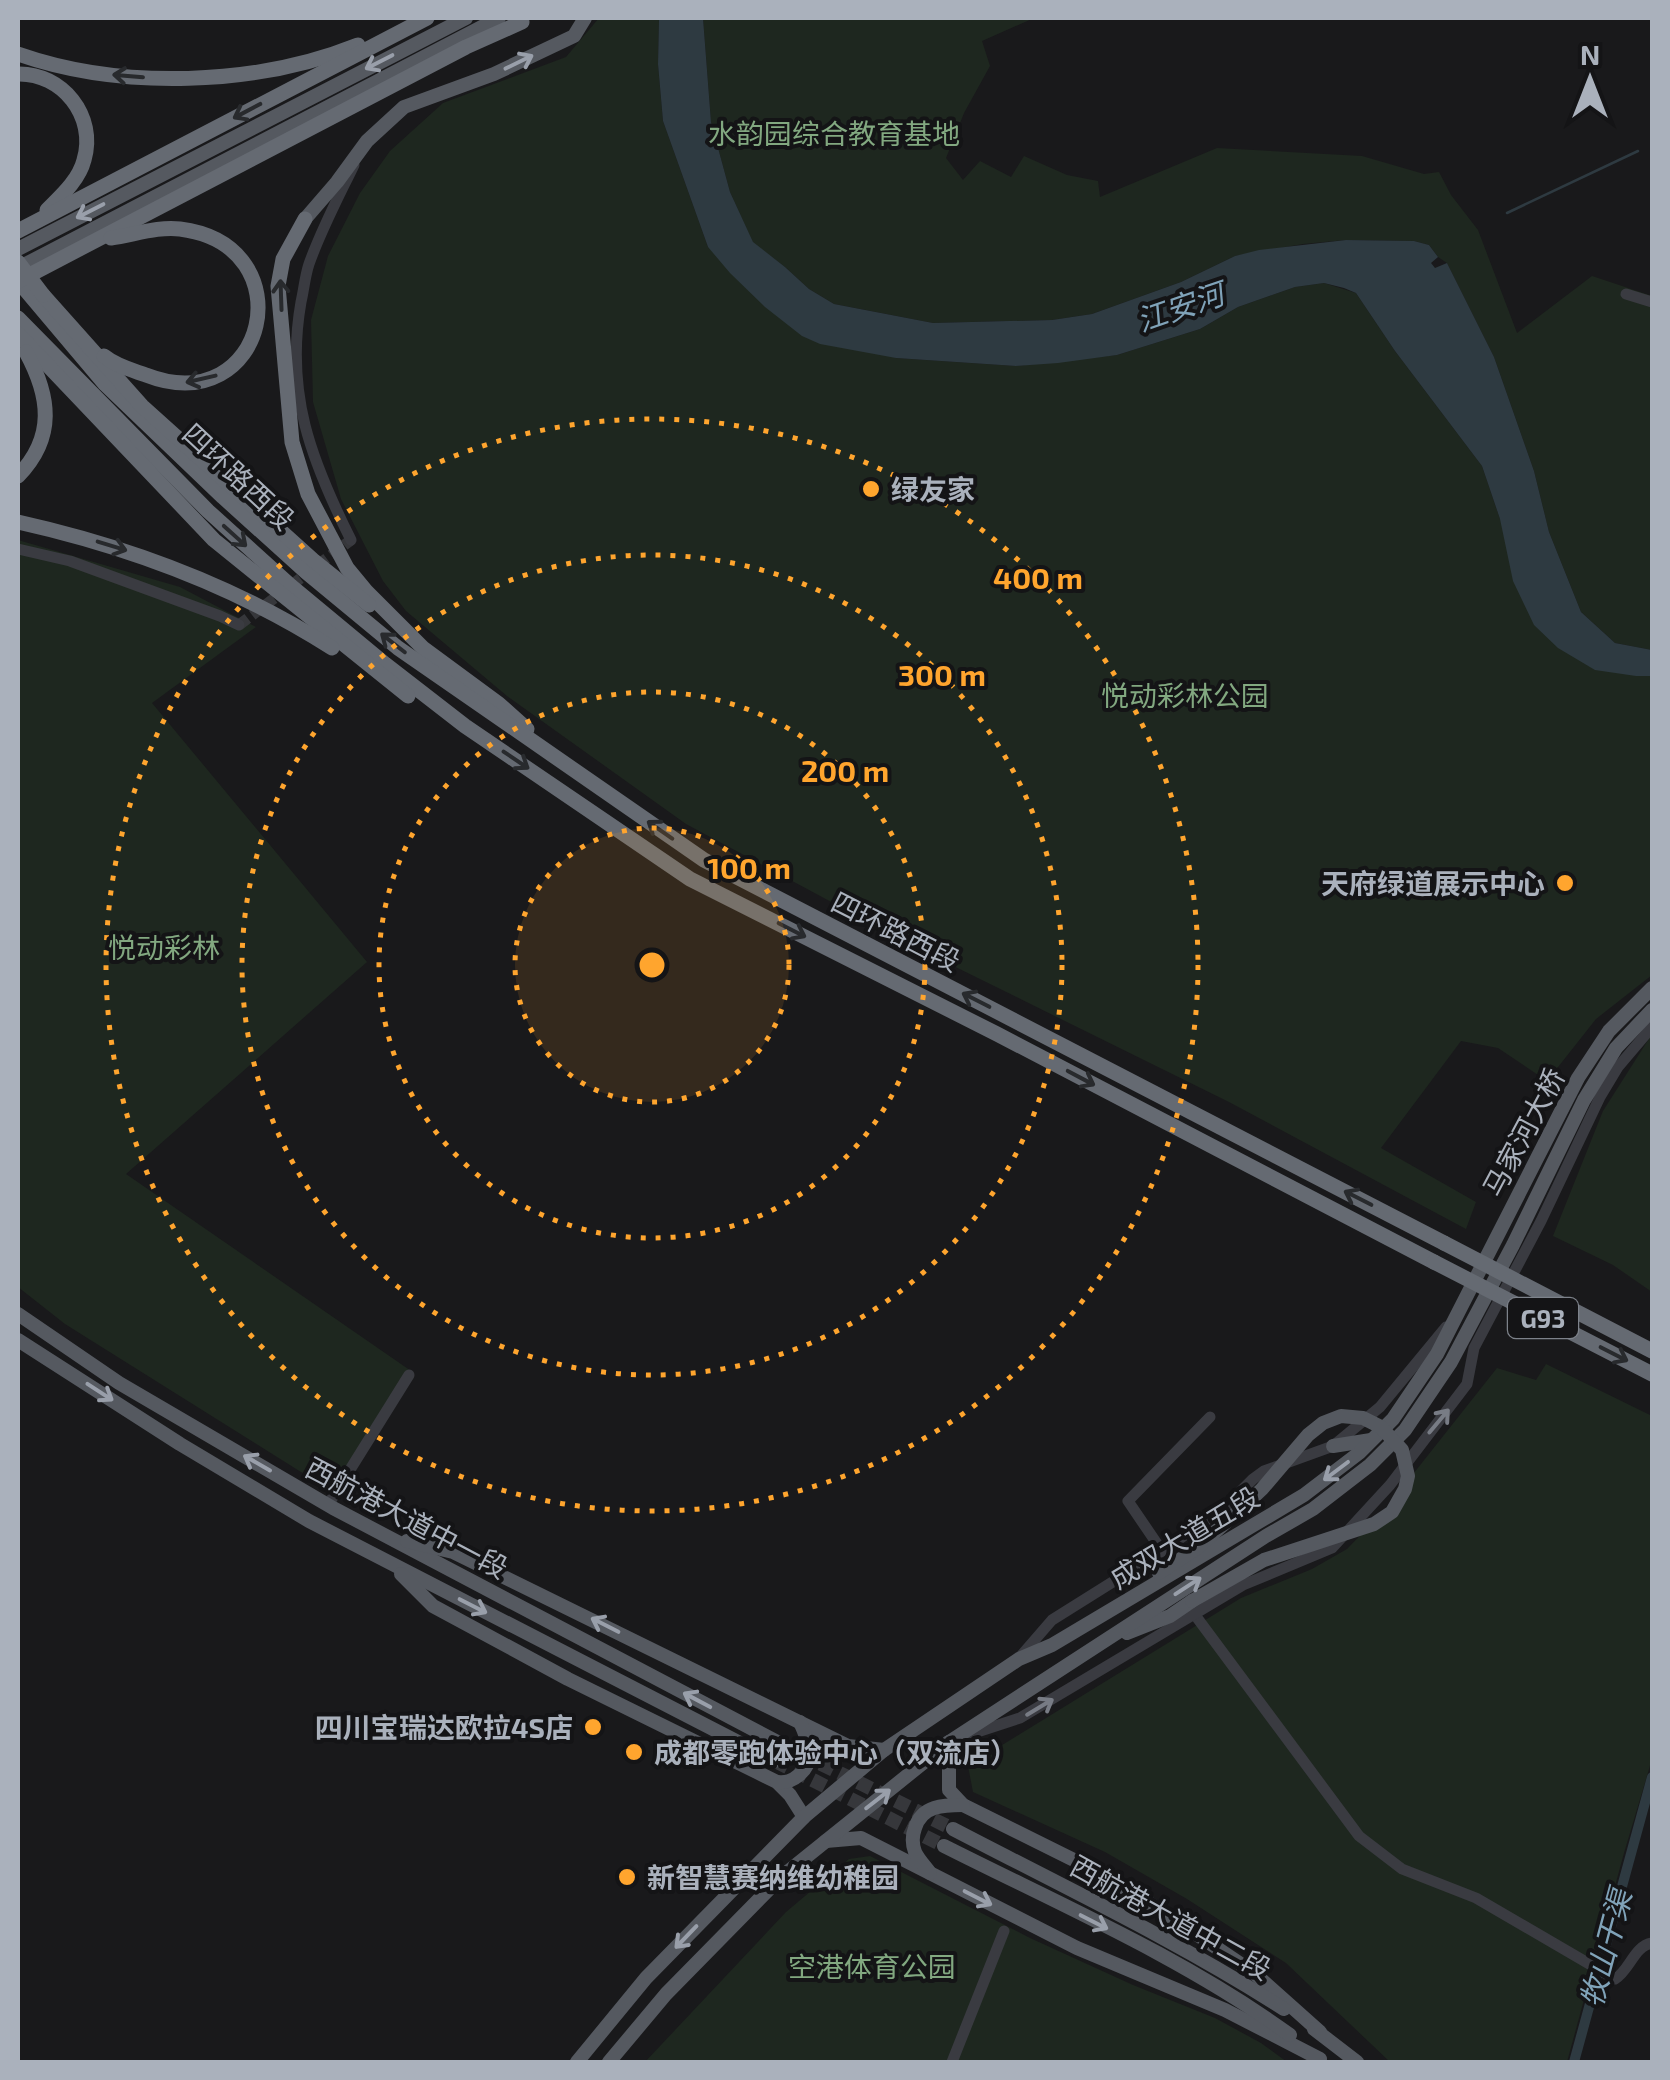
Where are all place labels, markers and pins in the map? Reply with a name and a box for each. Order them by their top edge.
place label: 绿友家 [891,472,975,506]
marker: 绿友家 [860,478,882,500]
place label: 天府绿道展示中心 [1321,866,1545,900]
marker: 天府绿道展示中心 [1554,872,1576,894]
centre of rings [634,947,670,983]
place label: 四川宝瑞达欧拉4S店 [315,1710,573,1744]
marker: 四川宝瑞达欧拉4S店 [582,1716,604,1738]
place label: 成都零跑体验中心（双流店） [654,1735,1018,1769]
marker: 成都零跑体验中心（双流店） [623,1741,645,1763]
place label: 新智慧赛纳维幼稚园 [647,1860,899,1894]
marker: 新智慧赛纳维幼稚园 [616,1866,638,1888]

